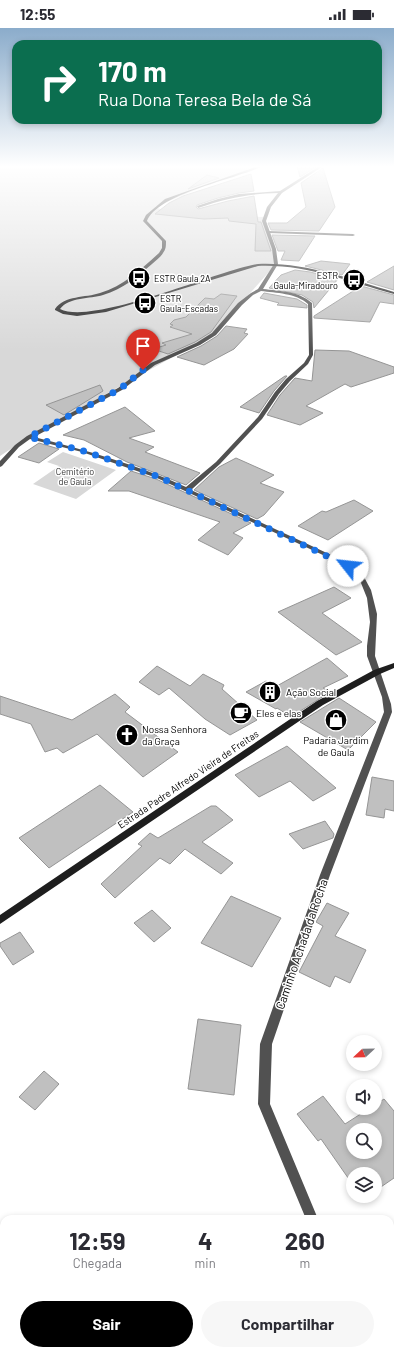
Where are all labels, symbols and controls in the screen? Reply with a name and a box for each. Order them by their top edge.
text: 12:55 [20,5,55,23]
text: 170 m [98,54,167,88]
icon: right [32,56,84,108]
text: Rua Dona Teresa Bela de Sá [98,88,311,110]
bus stop icon: ESTR Gaula 2A [126,265,152,291]
bus stop icon: ESTR Gaula-Miradouro [341,267,367,293]
place label: ESTR Gaula-Miradouro [274,270,338,291]
place label: ESTR Gaula 2A [154,273,211,284]
bus stop icon: ESTR Gaula-Escadas [132,290,158,316]
place label: ESTR Gaula-Escadas [160,293,218,314]
pin [126,329,160,370]
icon: arrive [132,335,154,357]
park label: Cemitério de Gaula [56,466,94,487]
position arrow [327,545,369,587]
building icon: Ação Social [257,679,283,705]
place label: Ação Social [286,686,336,698]
cafe icon: Eles e elas [228,700,254,726]
place label: Eles e elas [256,707,301,719]
shop icon: Padaria Jardim de Gaula [323,707,349,733]
church icon: Nossa Senhora da Graça [114,722,140,748]
place label: Nossa Senhora da Graça [142,723,207,747]
street label: Estrada Padre Alfredo Vieira de Freitas [115,727,261,831]
place label: Padaria Jardim de Gaula [303,734,369,758]
street label: Caminho Achada da Rocha [272,877,330,1011]
north arrow [346,1035,382,1071]
map controls [346,1035,382,1203]
button: sound [346,1079,382,1115]
button: search [346,1123,382,1159]
button: layers [346,1167,382,1203]
text: 12:59 [69,1226,125,1255]
text: 4 [198,1226,212,1255]
text: 260 [285,1226,325,1255]
text: Chegada [73,1255,122,1271]
text: min [195,1255,216,1271]
text: m [299,1255,310,1271]
button: Sair [20,1301,193,1347]
button: Compartilhar [201,1301,374,1347]

